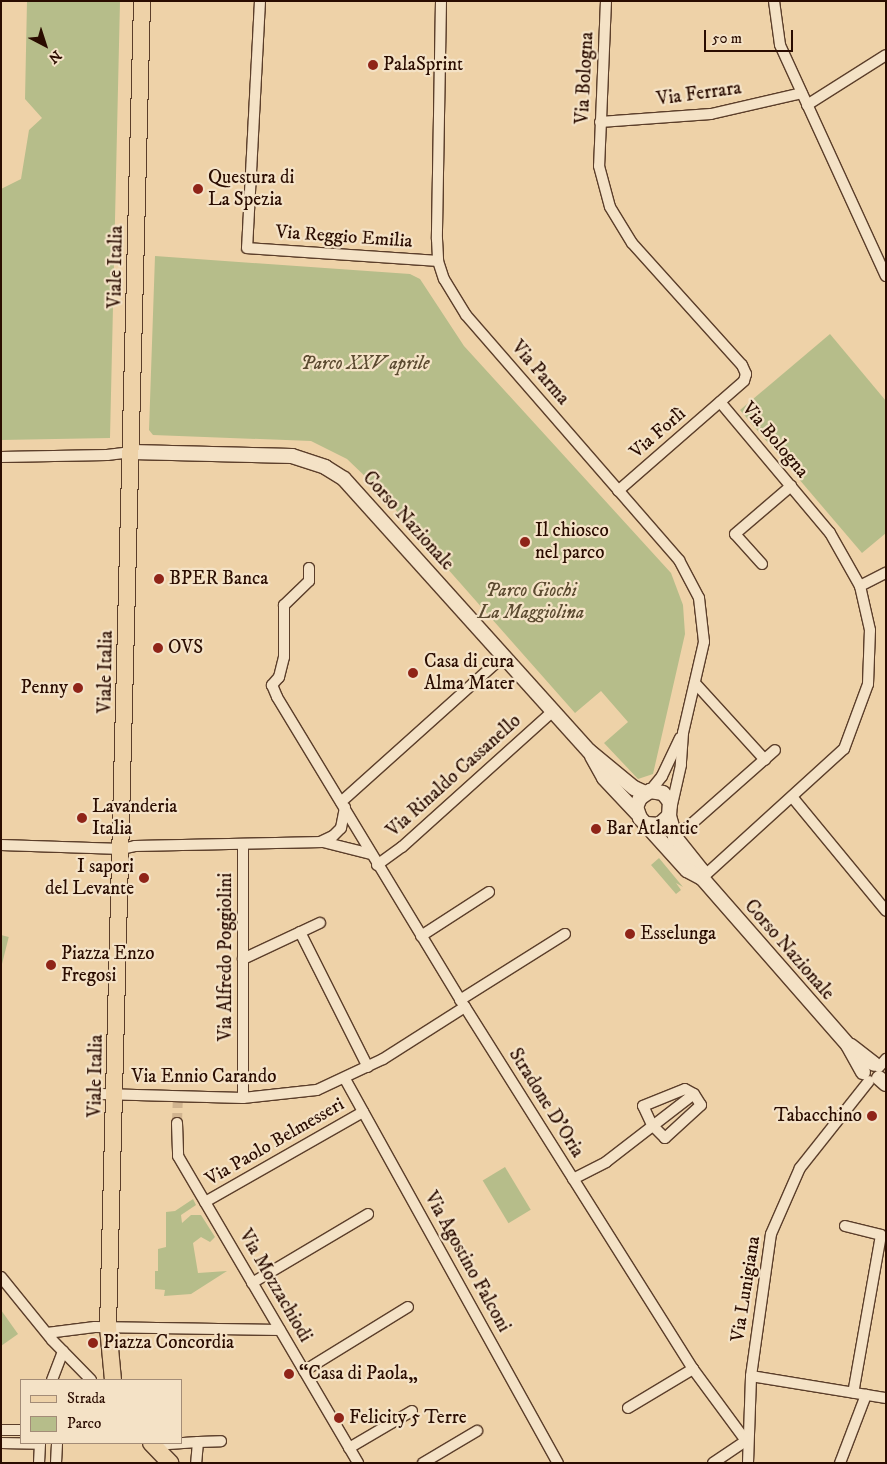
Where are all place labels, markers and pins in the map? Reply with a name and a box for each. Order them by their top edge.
place label: PalaSprint [383,54,463,76]
marker: PalaSprint [367,59,379,71]
place label: Questura di La Spezia [208,167,294,211]
marker: Questura di La Spezia [192,183,204,195]
place label: Il chiosco nel parco [535,520,609,564]
marker: Il chiosco nel parco [519,536,531,548]
place label: BPER Banca [169,568,268,590]
marker: BPER Banca [153,573,165,585]
place label: OVS [168,637,203,659]
marker: OVS [152,642,164,654]
place label: Casa di cura Alma Mater [424,651,515,695]
marker: Casa di cura Alma Mater [406,666,420,680]
place label: Penny [21,677,68,699]
marker: Penny [72,682,84,694]
place label: Lavanderia Italia [92,796,177,840]
marker: Lavanderia Italia [76,812,88,824]
place label: Bar Atlantic [606,818,698,840]
marker: Bar Atlantic [590,823,602,835]
place label: I sapori del Levante [45,856,134,900]
marker: I sapori del Levante [138,872,150,884]
place label: Esselunga [640,923,716,945]
marker: Esselunga [624,928,636,940]
place label: Piazza Enzo Fregosi [61,943,154,987]
marker: Piazza Enzo Fregosi [45,959,57,971]
place label: Tabacchino [774,1105,862,1127]
marker: Tabacchino [866,1110,878,1122]
place label: Piazza Concordia [103,1332,234,1354]
marker: Piazza Concordia [87,1337,99,1349]
place label: “Casa di Paola„ [299,1363,418,1385]
marker: “Casa di Paola„ [283,1368,295,1380]
place label: Felicity 5 Terre [349,1407,467,1429]
marker: Felicity 5 Terre [333,1412,345,1424]

